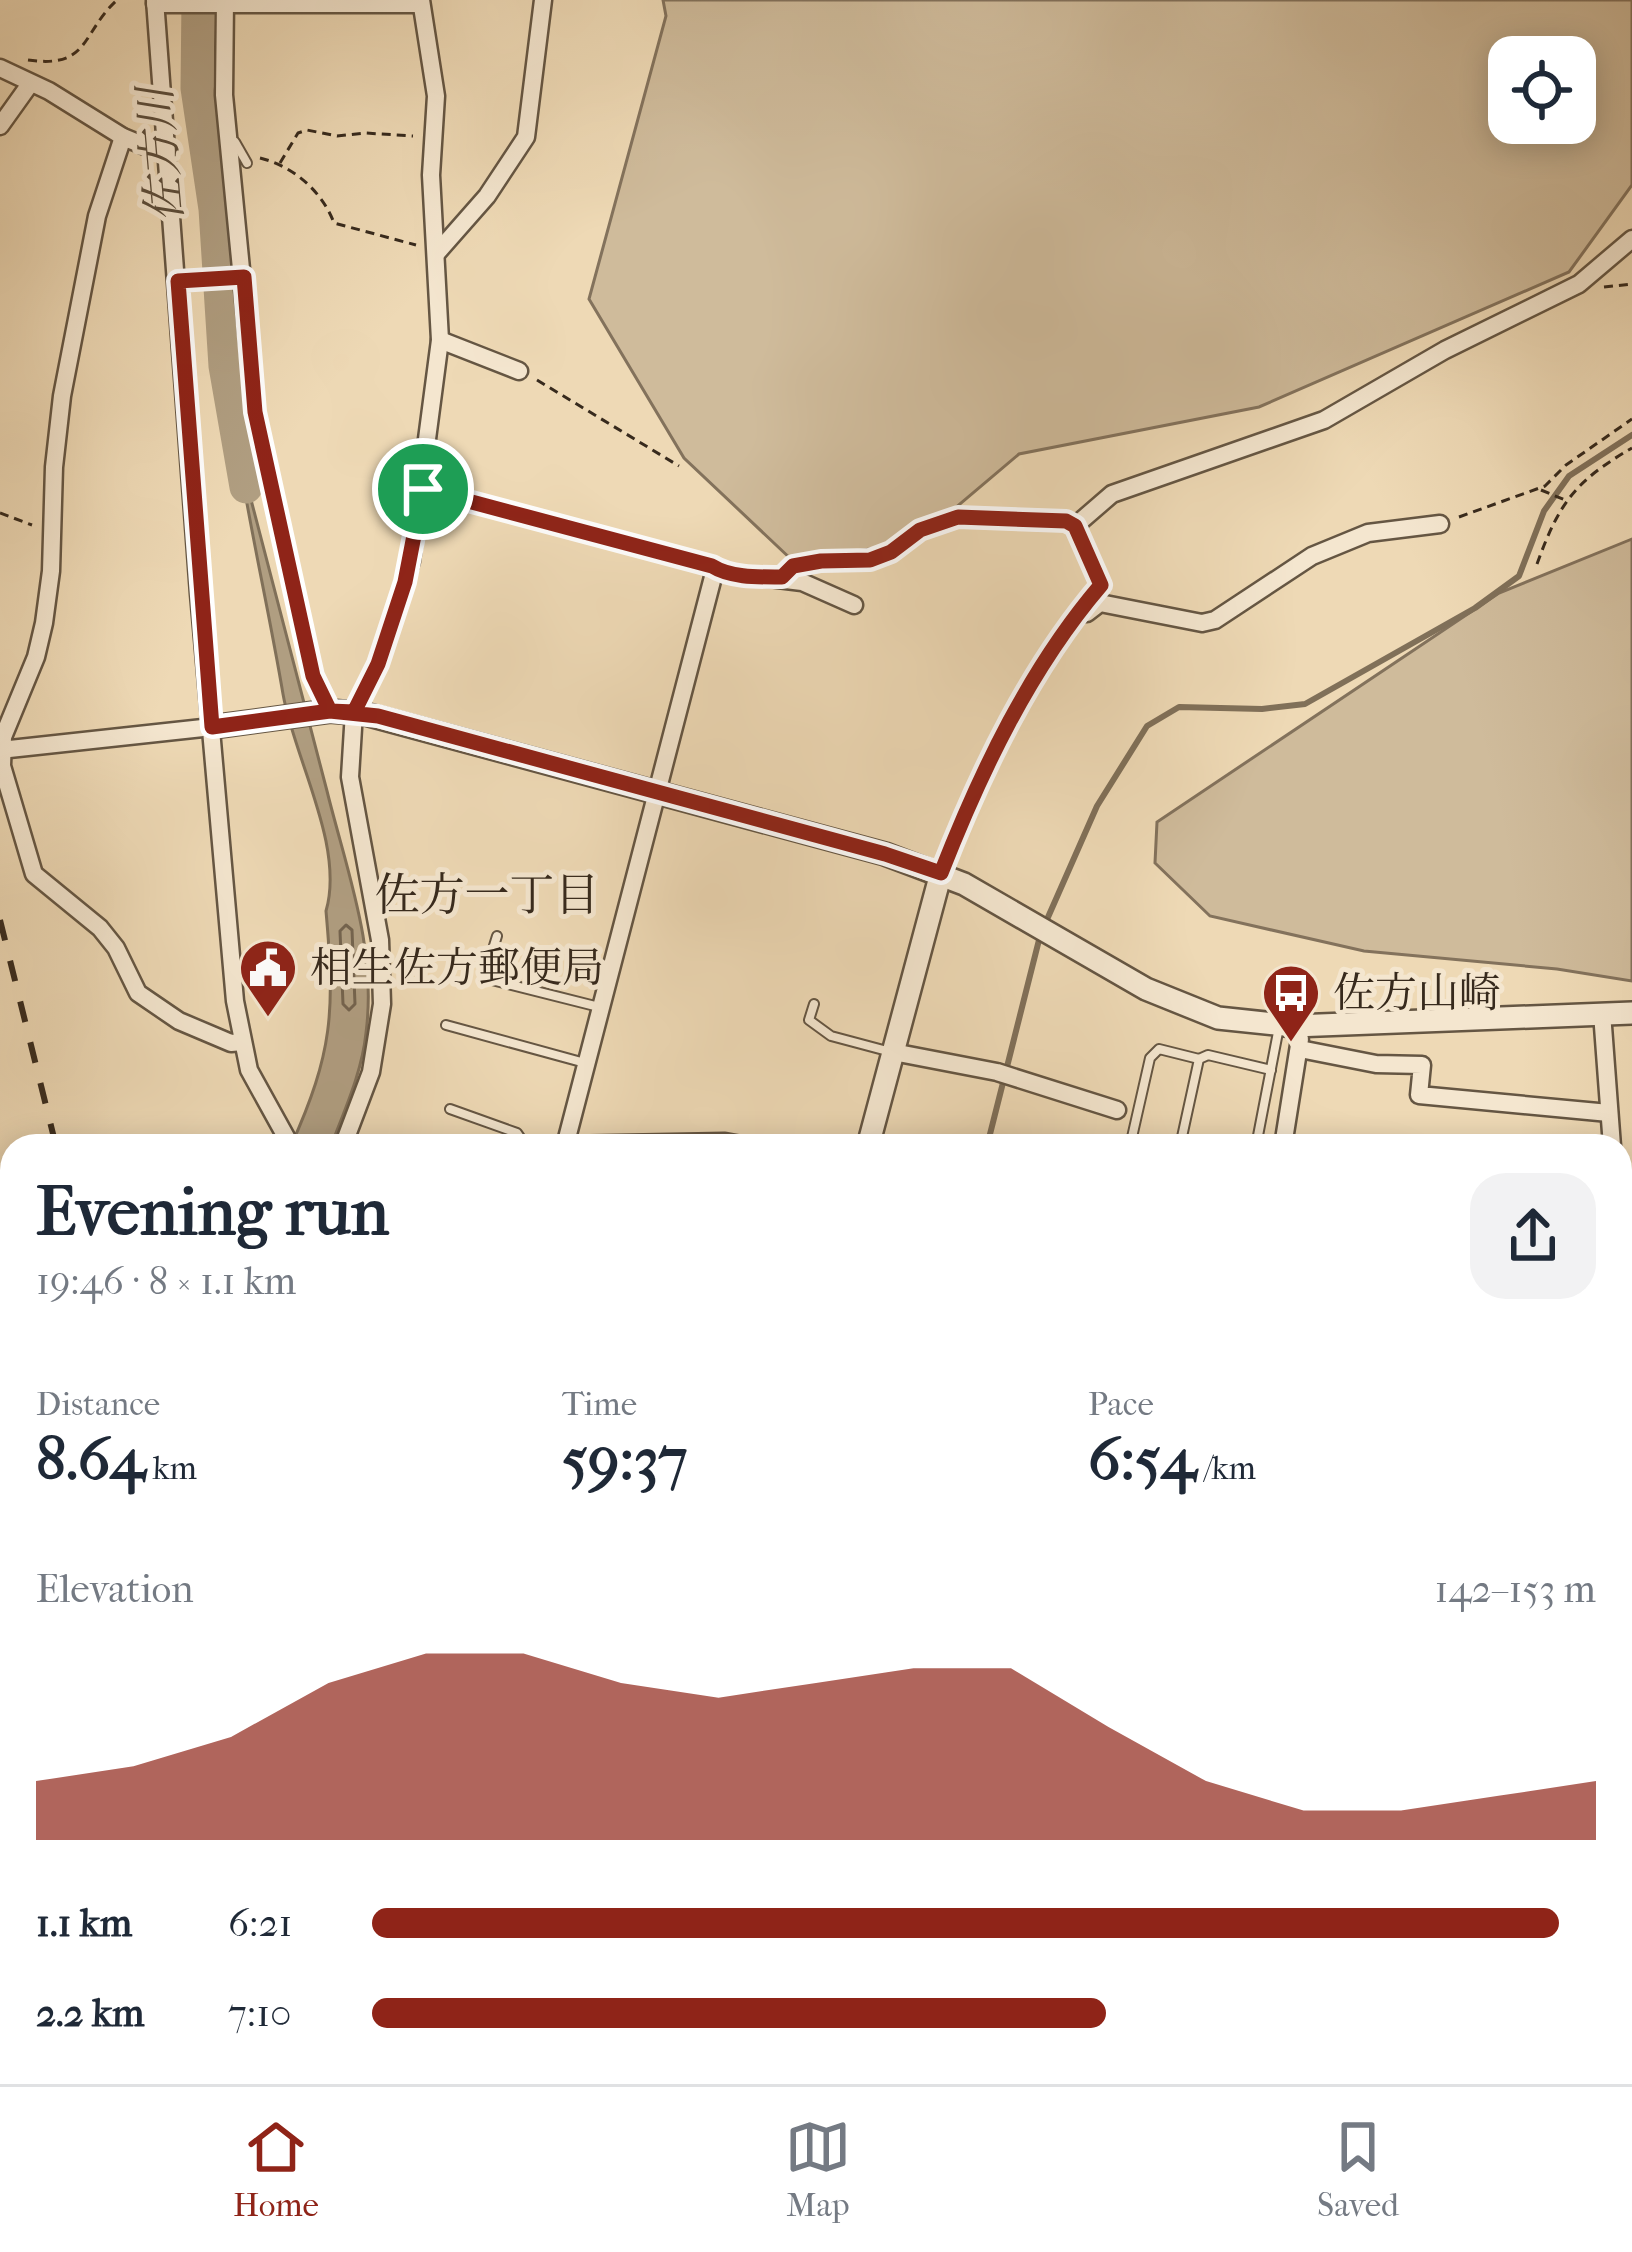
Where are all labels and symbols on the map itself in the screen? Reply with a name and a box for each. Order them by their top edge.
water label: 佐方川 [128,80,193,225]
pin [372,438,474,540]
district label: 佐方一丁目 [374,869,600,922]
public building icon: 相生佐方郵便局 [237,937,299,1019]
place label: 相生佐方郵便局 [310,944,604,993]
bus stop icon: 佐方山崎 [1260,962,1322,1044]
place label: 佐方山崎 [1333,969,1501,1018]

